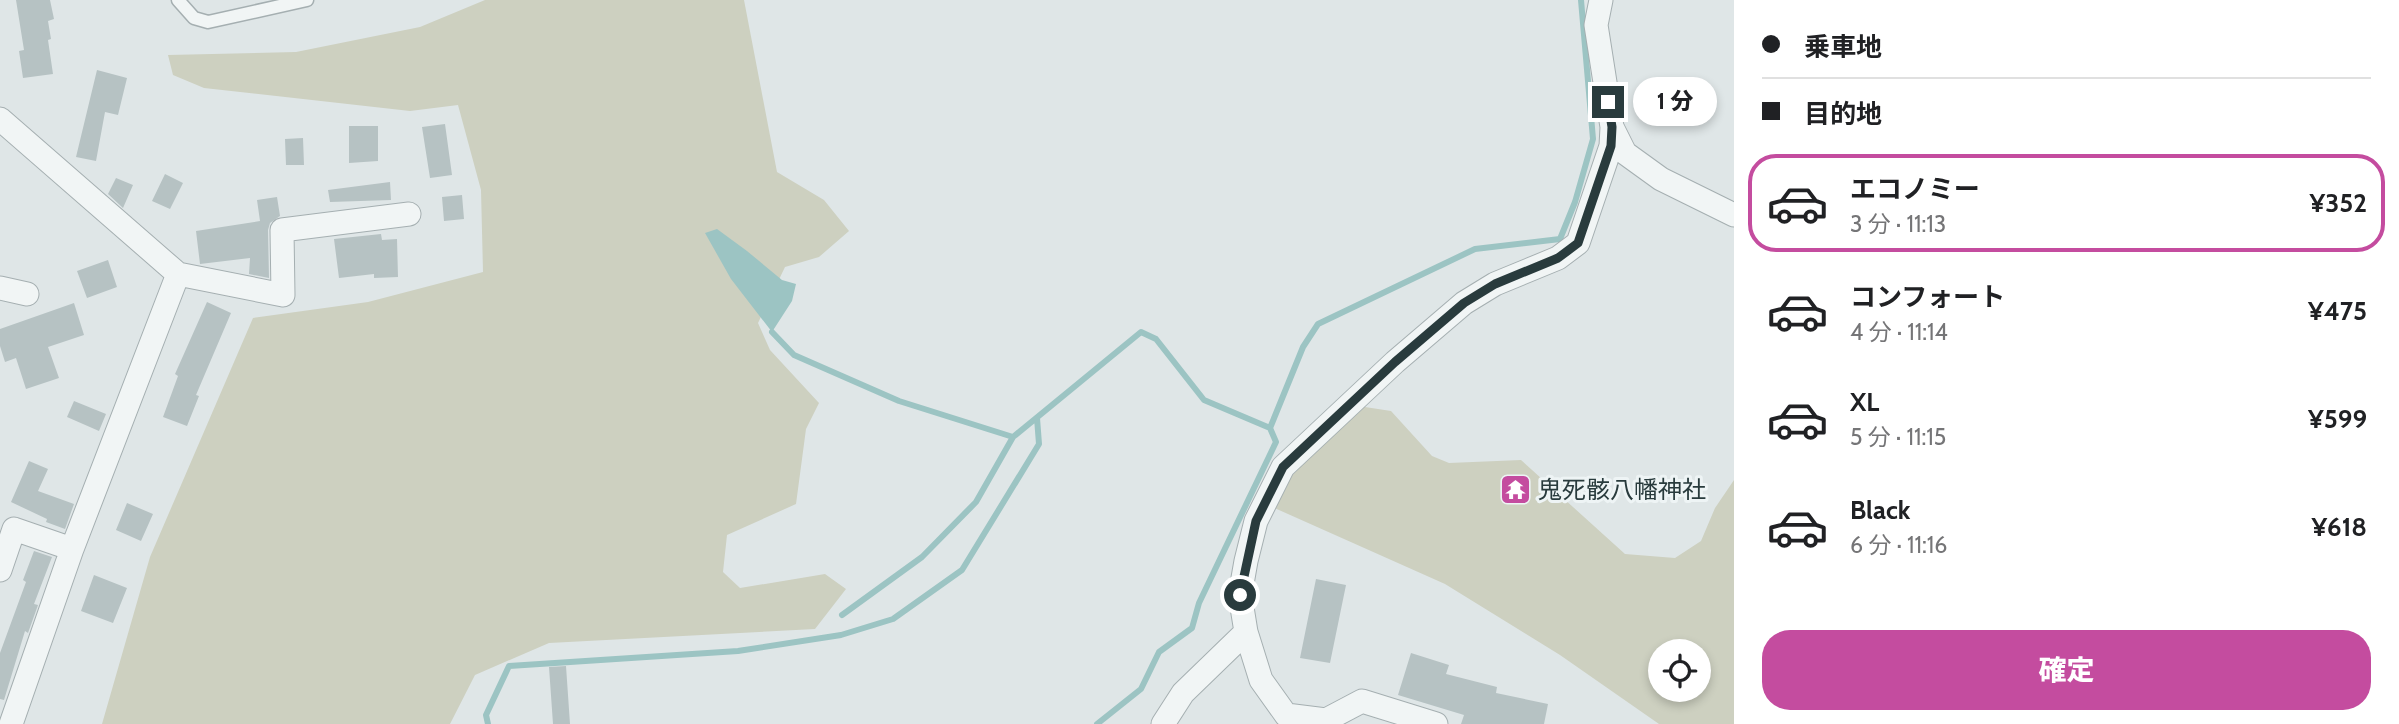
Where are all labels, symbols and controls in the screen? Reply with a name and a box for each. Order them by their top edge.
text: 乗車地 [1804,31,1882,63]
callout: 1 分 [1632,78,1716,126]
route end [1592,86,1624,118]
text: 1 分 [1657,87,1693,115]
text: 目的地 [1804,98,1882,130]
icon: car [1766,172,1829,235]
text: エコノミー [1850,173,1980,205]
text: ¥352 [2310,187,2367,219]
text: 3 分 · 11:13 [1850,210,1946,238]
icon: car [1766,280,1829,343]
text: コンフォート [1850,281,2005,313]
text: ¥475 [2308,295,2367,327]
text: 4 分 · 11:14 [1850,318,1948,346]
text: XL [1850,386,1879,418]
icon: car [1766,388,1829,451]
text: ¥599 [2308,403,2367,435]
text: 5 分 · 11:15 [1850,423,1946,451]
temple icon: 鬼死骸八幡神社 [1498,472,1532,506]
place label: 鬼死骸八幡神社 [1538,475,1706,504]
text: Black [1850,494,1910,526]
icon: car [1766,496,1829,559]
text: ¥618 [2311,511,2367,543]
text: 6 分 · 11:16 [1850,531,1947,559]
route start [1224,579,1256,611]
button: 確定 [1762,630,2371,710]
map controls [1648,639,1711,702]
button: locate [1648,639,1711,702]

